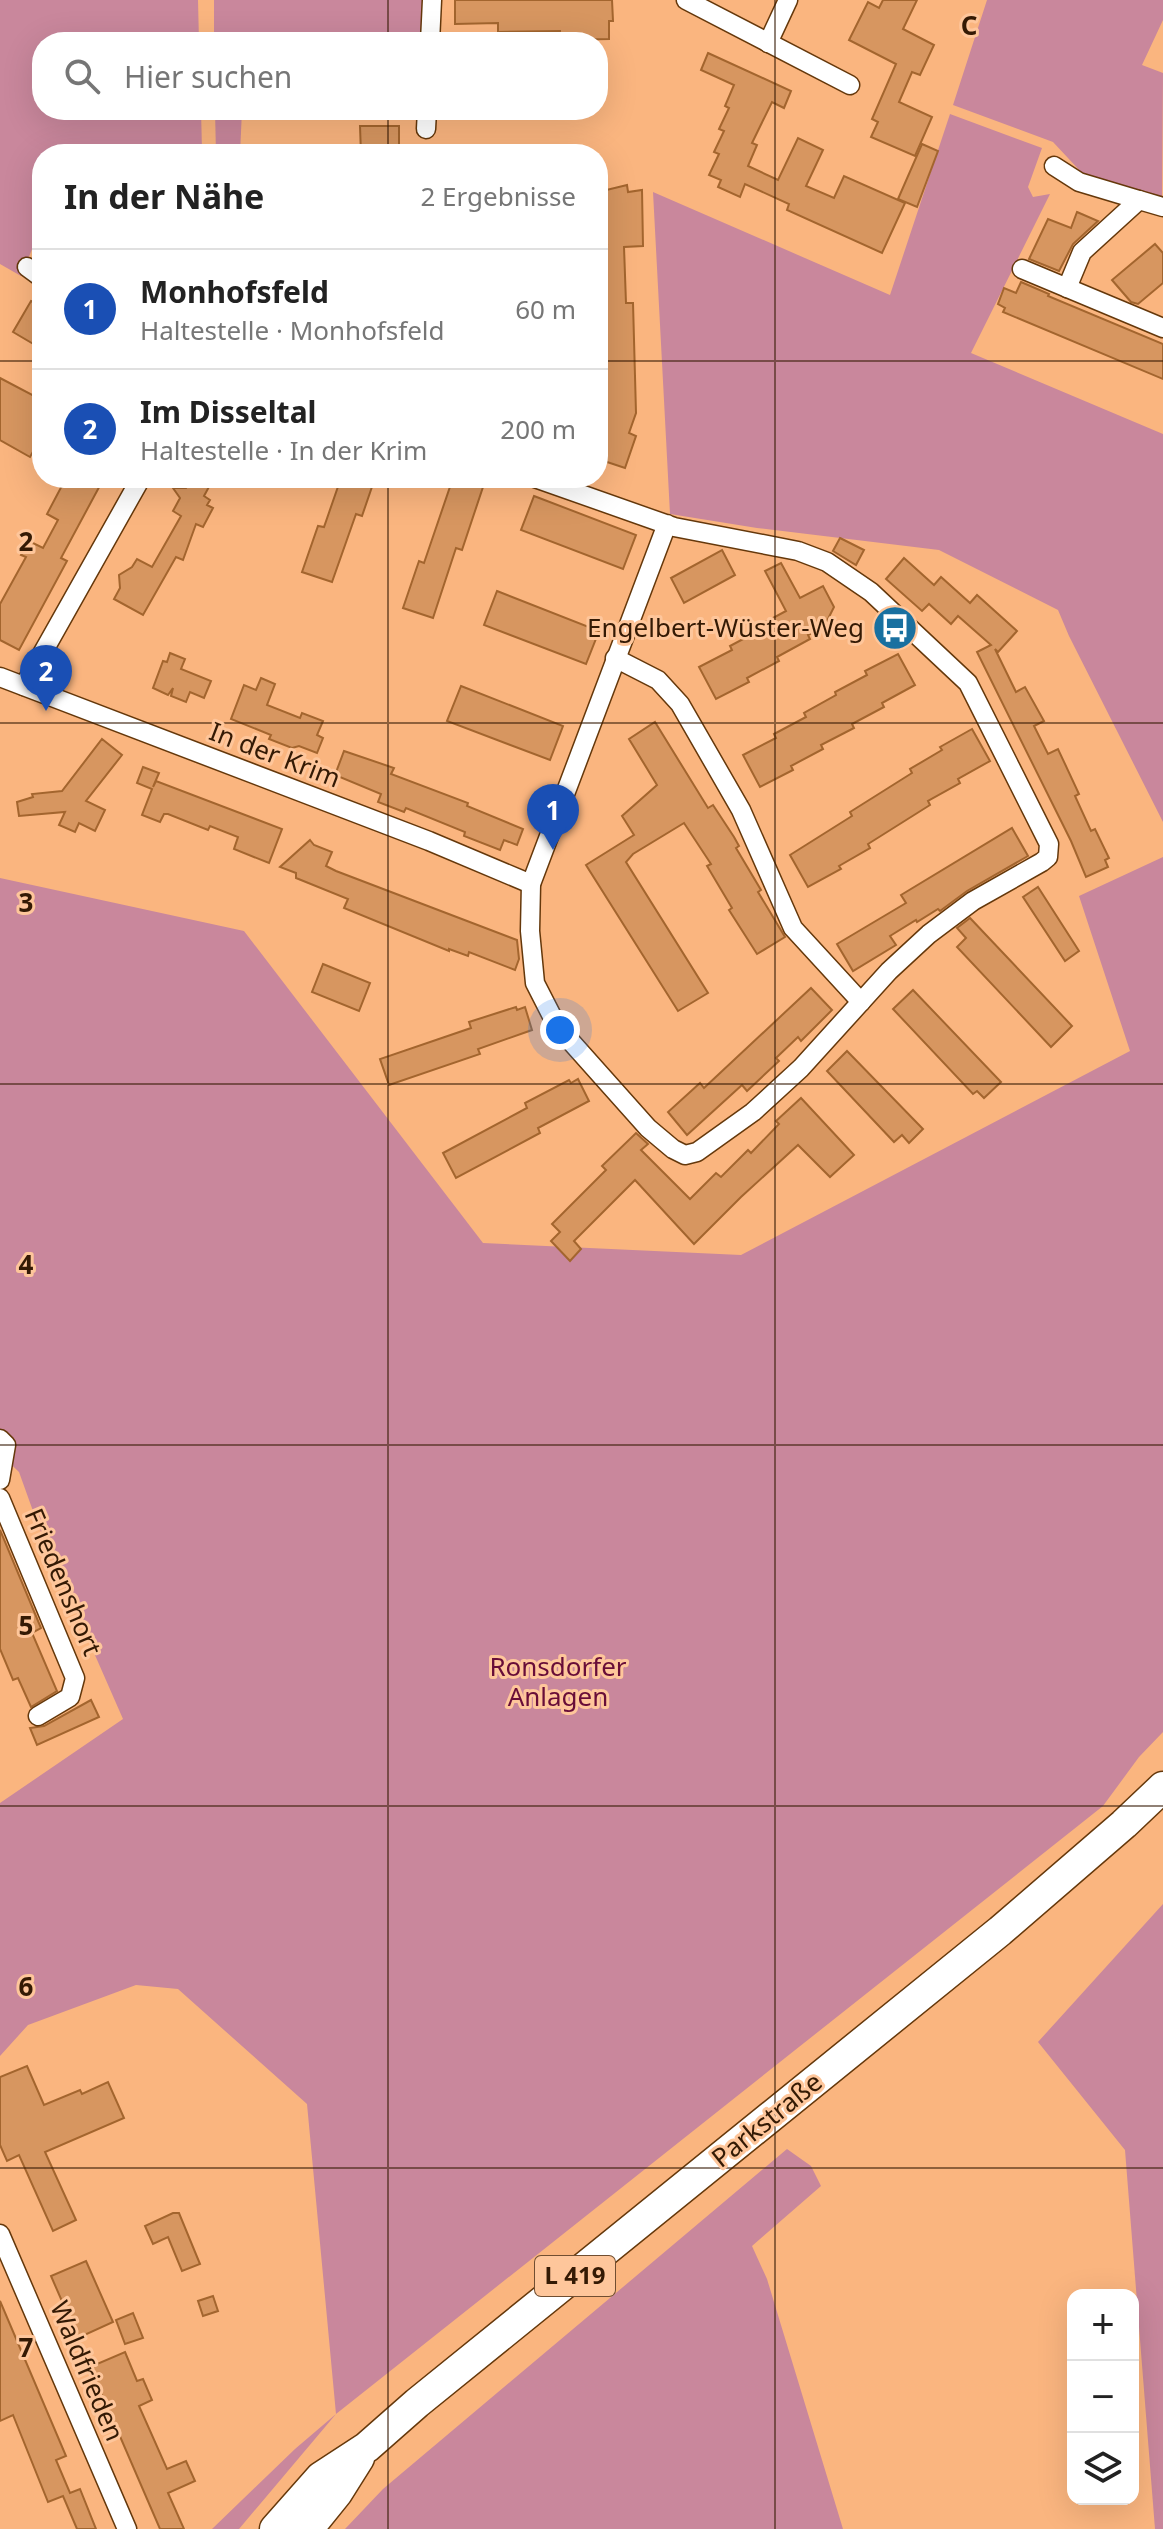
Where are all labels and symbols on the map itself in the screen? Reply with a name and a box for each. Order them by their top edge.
text: C [961,7,977,43]
text: 2 [19,523,34,559]
bus stop icon: Engelbert-Wüster-Weg [871,604,919,652]
place label: Engelbert-Wüster-Weg [587,609,864,645]
pin: 2 [20,645,72,711]
street label: In der Krim [205,713,346,796]
pin: 1 [527,784,579,850]
text: 3 [19,884,33,920]
your location [540,1010,580,1050]
text: 4 [19,1246,34,1282]
street label: Friedenshort [17,1502,111,1661]
text: 5 [19,1607,33,1643]
park label: Ronsdorfer Anlagen [489,1648,627,1714]
text: 6 [19,1968,34,2004]
street label: Parkstraße [703,2063,829,2175]
road number: L 419 [535,2256,615,2296]
street label: Waldfrieden [42,2295,134,2446]
text: 7 [19,2329,34,2365]

